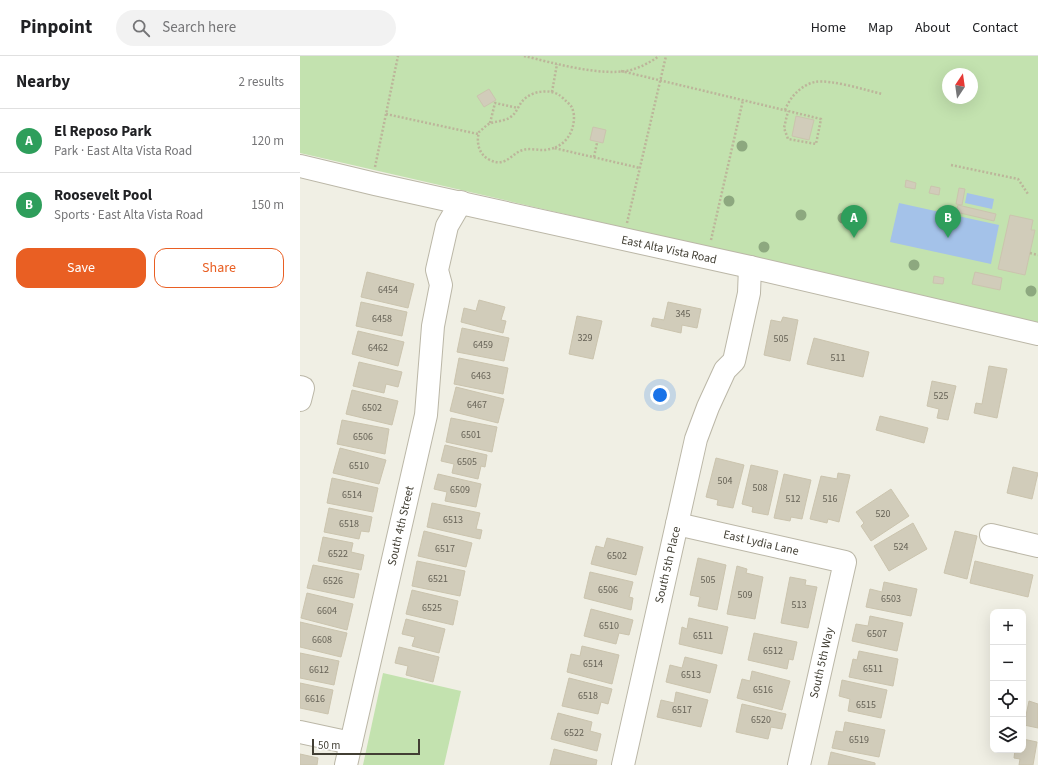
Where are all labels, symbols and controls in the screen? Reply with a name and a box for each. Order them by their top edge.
search box [116,10,396,46]
text: Pinpoint [20,14,92,41]
icon: search [130,17,152,39]
text: Search here [162,17,236,38]
text: Home [811,18,846,38]
text: Map [868,18,893,38]
text: About [915,18,950,38]
text: Contact [972,18,1018,38]
north arrow [942,68,978,104]
text: Nearby [16,70,70,94]
text: 2 results [239,73,284,91]
text: El Reposo Park [54,121,152,142]
text: A [25,132,33,150]
text: 120 m [251,132,284,150]
text: Park · East Alta Vista Road [54,142,192,160]
text: Roosevelt Pool [54,185,152,206]
text: B [25,196,33,214]
text: 150 m [251,196,284,214]
pin: A [841,205,867,238]
pin: B [935,205,961,238]
text: Sports · East Alta Vista Road [54,206,203,224]
street label: East Alta Vista Road [620,232,718,268]
button: Save [16,248,146,288]
button: Share [154,248,284,288]
house number: 6454 [378,283,398,297]
house number: 345 [676,307,690,321]
house number: 6458 [372,312,392,326]
house number: 329 [578,331,592,345]
house number: 505 [774,332,788,346]
house number: 6459 [473,338,493,352]
house number: 6462 [368,341,388,355]
house number: 511 [831,351,845,365]
house number: 6463 [471,369,491,383]
your location [650,385,670,405]
house number: 525 [934,389,948,403]
house number: 6467 [467,398,487,412]
house number: 6502 [362,401,382,415]
house number: 6501 [461,428,481,442]
house number: 6506 [353,430,373,444]
house number: 6505 [457,455,477,469]
house number: 6510 [349,459,369,473]
house number: 504 [718,474,732,488]
house number: 508 [753,481,767,495]
house number: 6509 [450,483,470,497]
street label: South 4th Street [384,484,418,568]
house number: 6514 [342,488,362,502]
house number: 512 [786,492,800,506]
house number: 516 [823,492,837,506]
house number: 520 [876,507,890,521]
house number: 6513 [443,513,463,527]
house number: 6518 [339,517,359,531]
street label: South 5th Place [651,525,685,605]
street label: East Lydia Lane [722,526,800,560]
house number: 524 [894,540,908,554]
house number: 6517 [435,542,455,556]
house number: 6522 [328,547,348,561]
house number: 6502 [607,549,627,563]
house number: 6521 [428,572,448,586]
house number: 505 [701,573,715,587]
house number: 6526 [323,574,343,588]
house number: 6506 [598,583,618,597]
house number: 509 [738,588,752,602]
house number: 6503 [881,592,901,606]
house number: 513 [792,598,806,612]
house number: 6525 [422,601,442,615]
house number: 6604 [317,604,337,618]
map controls [990,609,1026,753]
button: + [990,609,1026,645]
house number: 6510 [599,619,619,633]
street label: South 5th Way [806,626,838,700]
house number: 6507 [867,627,887,641]
house number: 6511 [693,629,713,643]
house number: 6608 [312,633,332,647]
house number: 6512 [763,644,783,658]
button: − [990,645,1026,681]
house number: 6514 [583,657,603,671]
house number: 6511 [863,662,883,676]
house number: 6612 [309,663,329,677]
house number: 6513 [681,668,701,682]
button: locate [990,681,1026,717]
house number: 6516 [753,683,773,697]
house number: 6518 [578,689,598,703]
house number: 6616 [305,692,325,706]
house number: 6515 [856,698,876,712]
house number: 6517 [672,703,692,717]
house number: 6520 [751,713,771,727]
button: layers [990,717,1026,753]
house number: 6522 [564,726,584,740]
house number: 6519 [849,733,869,747]
scale bar [312,737,420,756]
text: 50 m [318,738,340,753]

